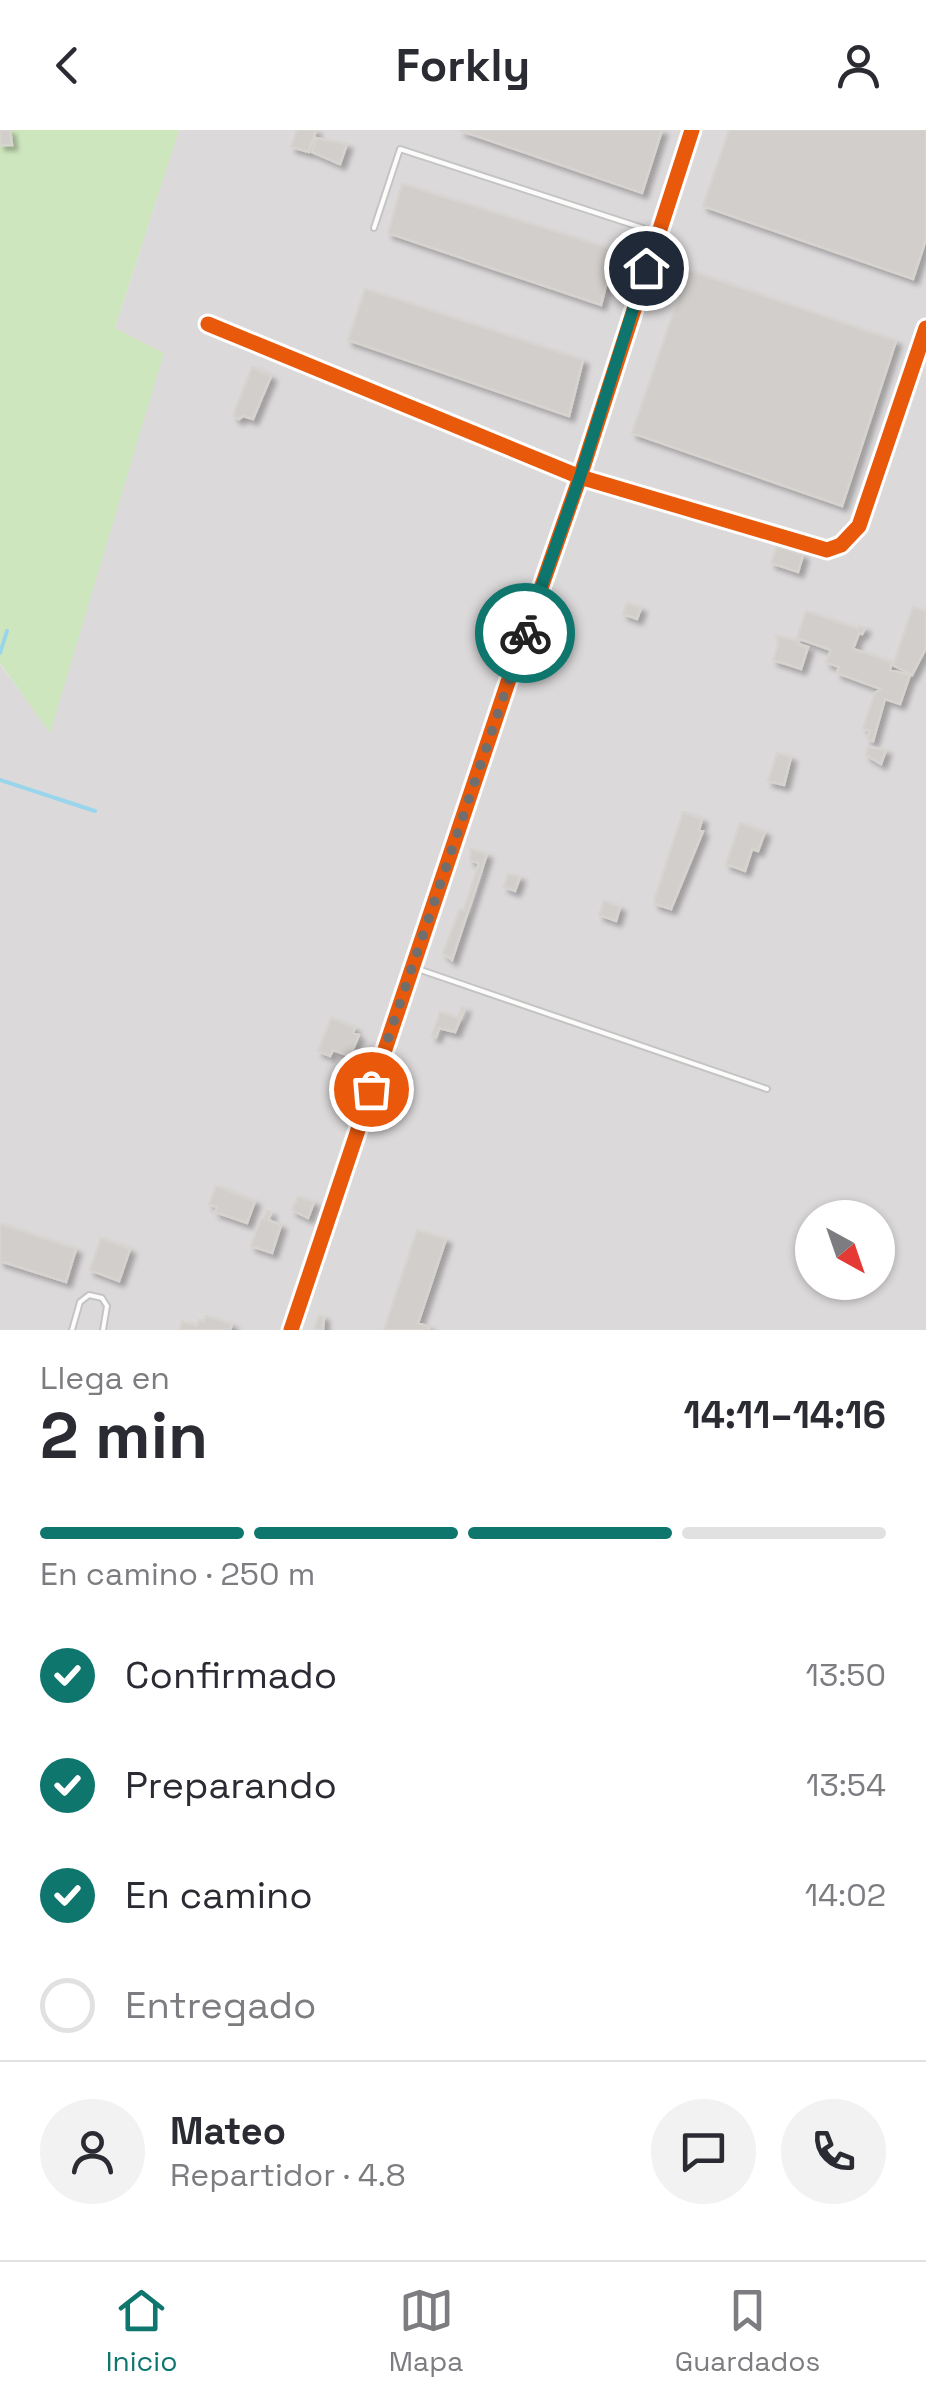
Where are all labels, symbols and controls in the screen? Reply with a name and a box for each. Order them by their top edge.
text: Forkly [396,37,530,94]
icon: back [40,38,95,93]
icon: person [831,38,886,93]
pin [604,226,689,311]
icon: home [619,241,674,296]
courier [475,583,575,683]
icon: bike [498,606,553,661]
pin [329,1047,414,1132]
icon: bag [344,1062,399,1117]
north arrow [795,1200,895,1300]
map controls [795,1200,895,1300]
text: Llega en [40,1358,170,1398]
text: 14:11–14:16 [683,1391,886,1439]
text: 2 min [40,1394,208,1477]
text: En camino · 250 m [40,1554,315,1594]
icon: check [40,1648,95,1703]
text: Confirmado [125,1651,337,1699]
text: 13:50 [806,1655,886,1695]
icon: check [40,1758,95,1813]
text: Preparando [125,1761,337,1809]
text: 13:54 [806,1765,886,1805]
icon: check [40,1868,95,1923]
text: En camino [125,1871,313,1919]
text: 14:02 [805,1875,886,1915]
text: Entregado [125,1981,316,2029]
button: person [40,2099,145,2204]
button: chat [651,2099,756,2204]
button: phone [781,2099,886,2204]
text: Mateo [170,2107,286,2155]
text: Repartidor · 4.8 [170,2155,406,2195]
tab: Inicio [106,2283,177,2379]
tab: Mapa [389,2283,463,2379]
tab: Guardados [675,2283,820,2379]

